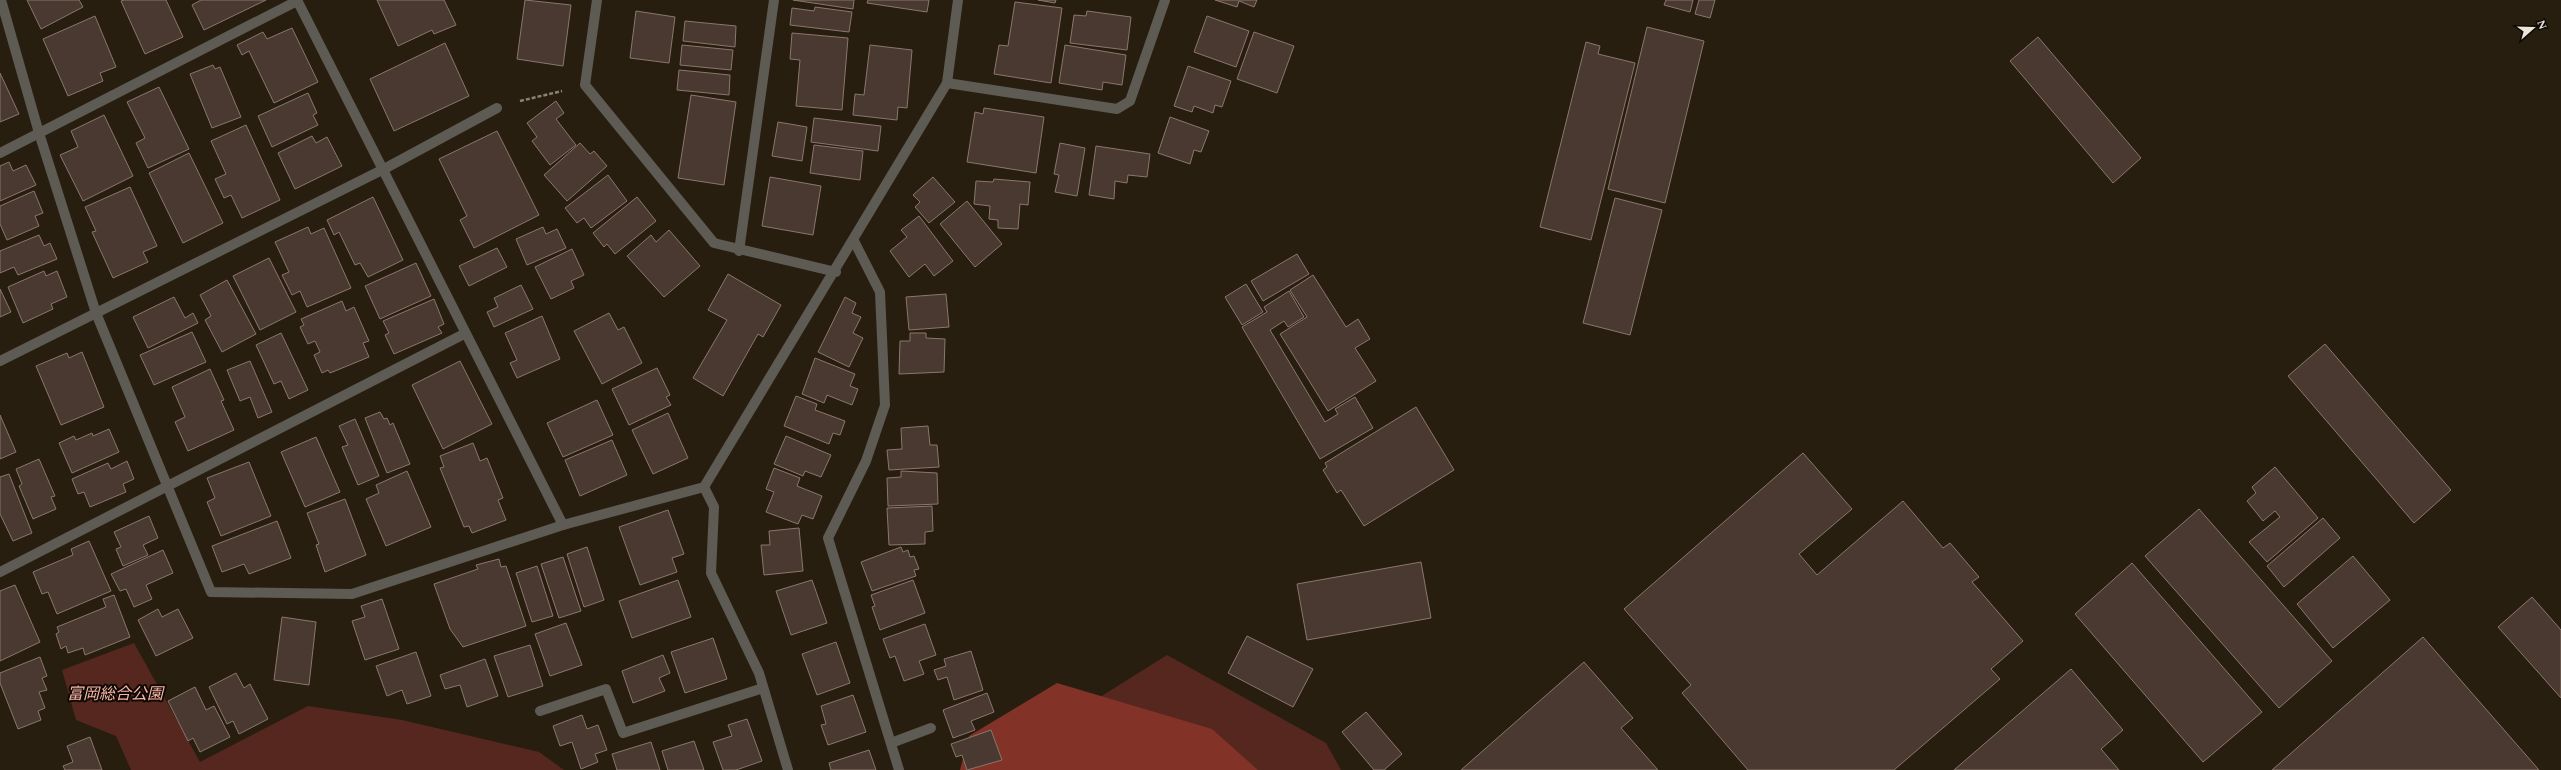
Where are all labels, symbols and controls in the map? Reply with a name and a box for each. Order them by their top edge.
north arrow [2513,8,2553,48]
text: N [2532,18,2551,32]
park label: 富岡総合公園 [67,682,165,706]

